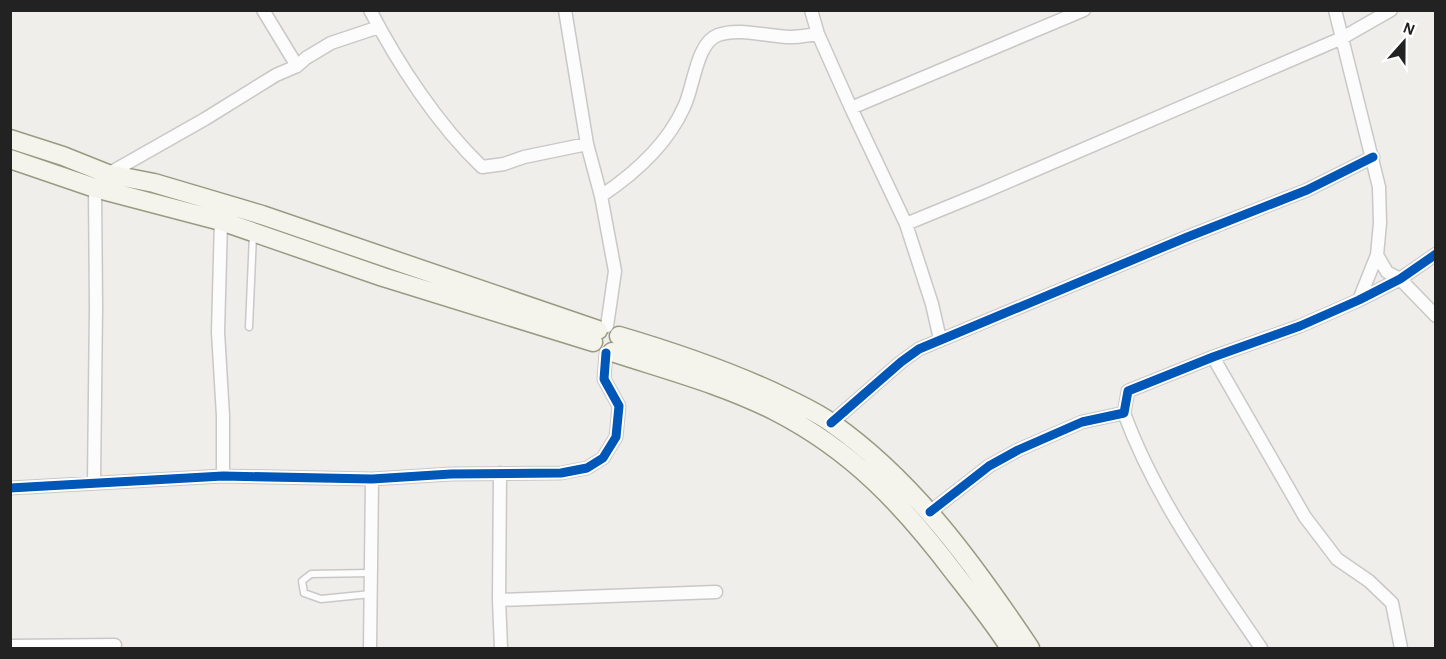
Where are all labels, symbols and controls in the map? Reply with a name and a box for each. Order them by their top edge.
north arrow [1374,12,1434,72]
text: N [1401,19,1417,38]

